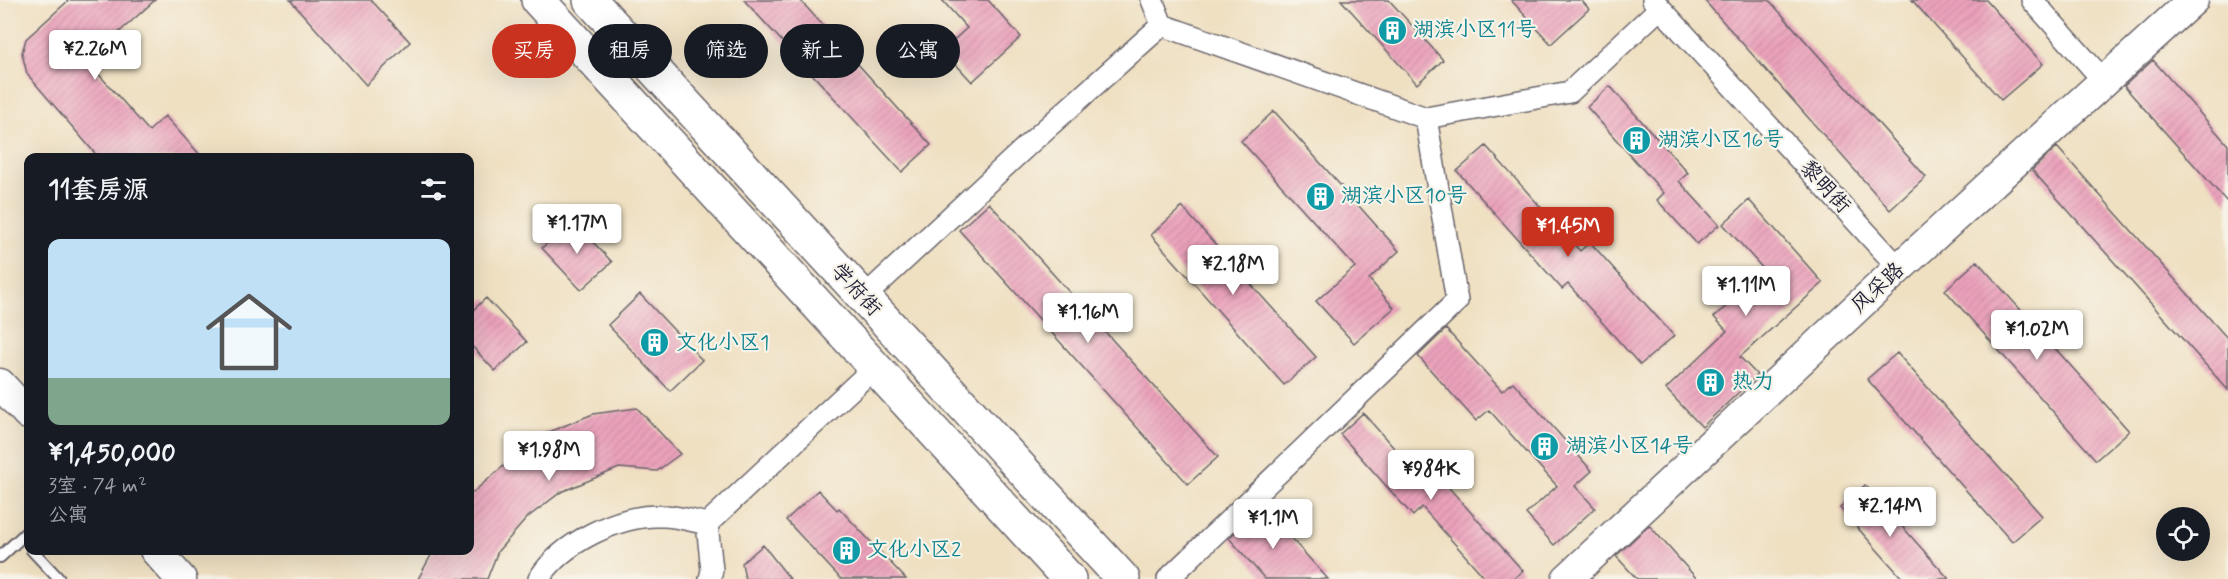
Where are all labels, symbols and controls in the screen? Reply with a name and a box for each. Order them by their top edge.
building icon: 湖滨小区11号 [1376,14,1408,46]
place label: 湖滨小区11号 [1413,16,1536,44]
chip: 买房 [492,24,576,78]
chip: 租房 [588,24,672,78]
chip: 筛选 [684,24,768,78]
chip: 新上 [780,24,864,78]
chip: 公寓 [876,24,960,78]
pin: ¥2.26M [46,30,144,81]
text: ¥2.26M [63,36,127,63]
building icon: 湖滨小区16号 [1621,124,1653,156]
place label: 湖滨小区16号 [1658,126,1784,154]
street label: 黎明街 [1793,154,1857,220]
icon: filters [417,173,450,206]
text: 11套房源 [48,174,149,208]
building icon: 湖滨小区10号 [1304,180,1336,212]
place label: 湖滨小区10号 [1341,182,1467,210]
pin: ¥1.17M [528,204,626,255]
pin: ¥1.45M [1519,207,1617,258]
text: ¥1.17M [546,210,608,237]
text: ¥1.45M [1536,213,1600,240]
pin: ¥2.18M [1184,245,1282,296]
text: ¥2.18M [1202,251,1264,278]
street label: 风采路 [1845,256,1911,320]
street label: 学府街 [824,257,888,323]
pin: ¥1.11M [1697,266,1795,317]
text: ¥1.11M [1716,272,1776,299]
icon: home [195,278,303,386]
pin: ¥1.16M [1039,293,1137,344]
text: ¥1.16M [1057,299,1119,326]
pin: ¥1.02M [1988,310,2086,361]
text: ¥1.02M [2005,316,2069,343]
building icon: 文化小区1 [639,327,671,359]
place label: 文化小区1 [676,329,769,357]
building icon: 热力 [1695,366,1727,398]
place label: 热力 [1732,368,1774,396]
building icon: 湖滨小区14号 [1529,430,1561,462]
pin: ¥1.98M [500,431,598,482]
place label: 湖滨小区14号 [1566,432,1693,460]
text: ¥1,450,000 [48,437,176,471]
text: ¥1.98M [518,437,580,464]
pin: ¥984K [1389,450,1473,501]
text: ¥984K [1402,456,1460,483]
text: 3室 · 74 m² [48,473,147,500]
pin: ¥2.14M [1841,487,1939,538]
text: ¥2.14M [1858,493,1922,520]
pin: ¥1.1M [1231,499,1315,550]
text: 公寓 [48,502,88,529]
text: ¥1.1M [1247,505,1299,532]
map controls [2156,507,2210,561]
button: locate [2156,507,2210,561]
building icon: 文化小区2 [830,534,862,566]
place label: 文化小区2 [867,536,961,564]

